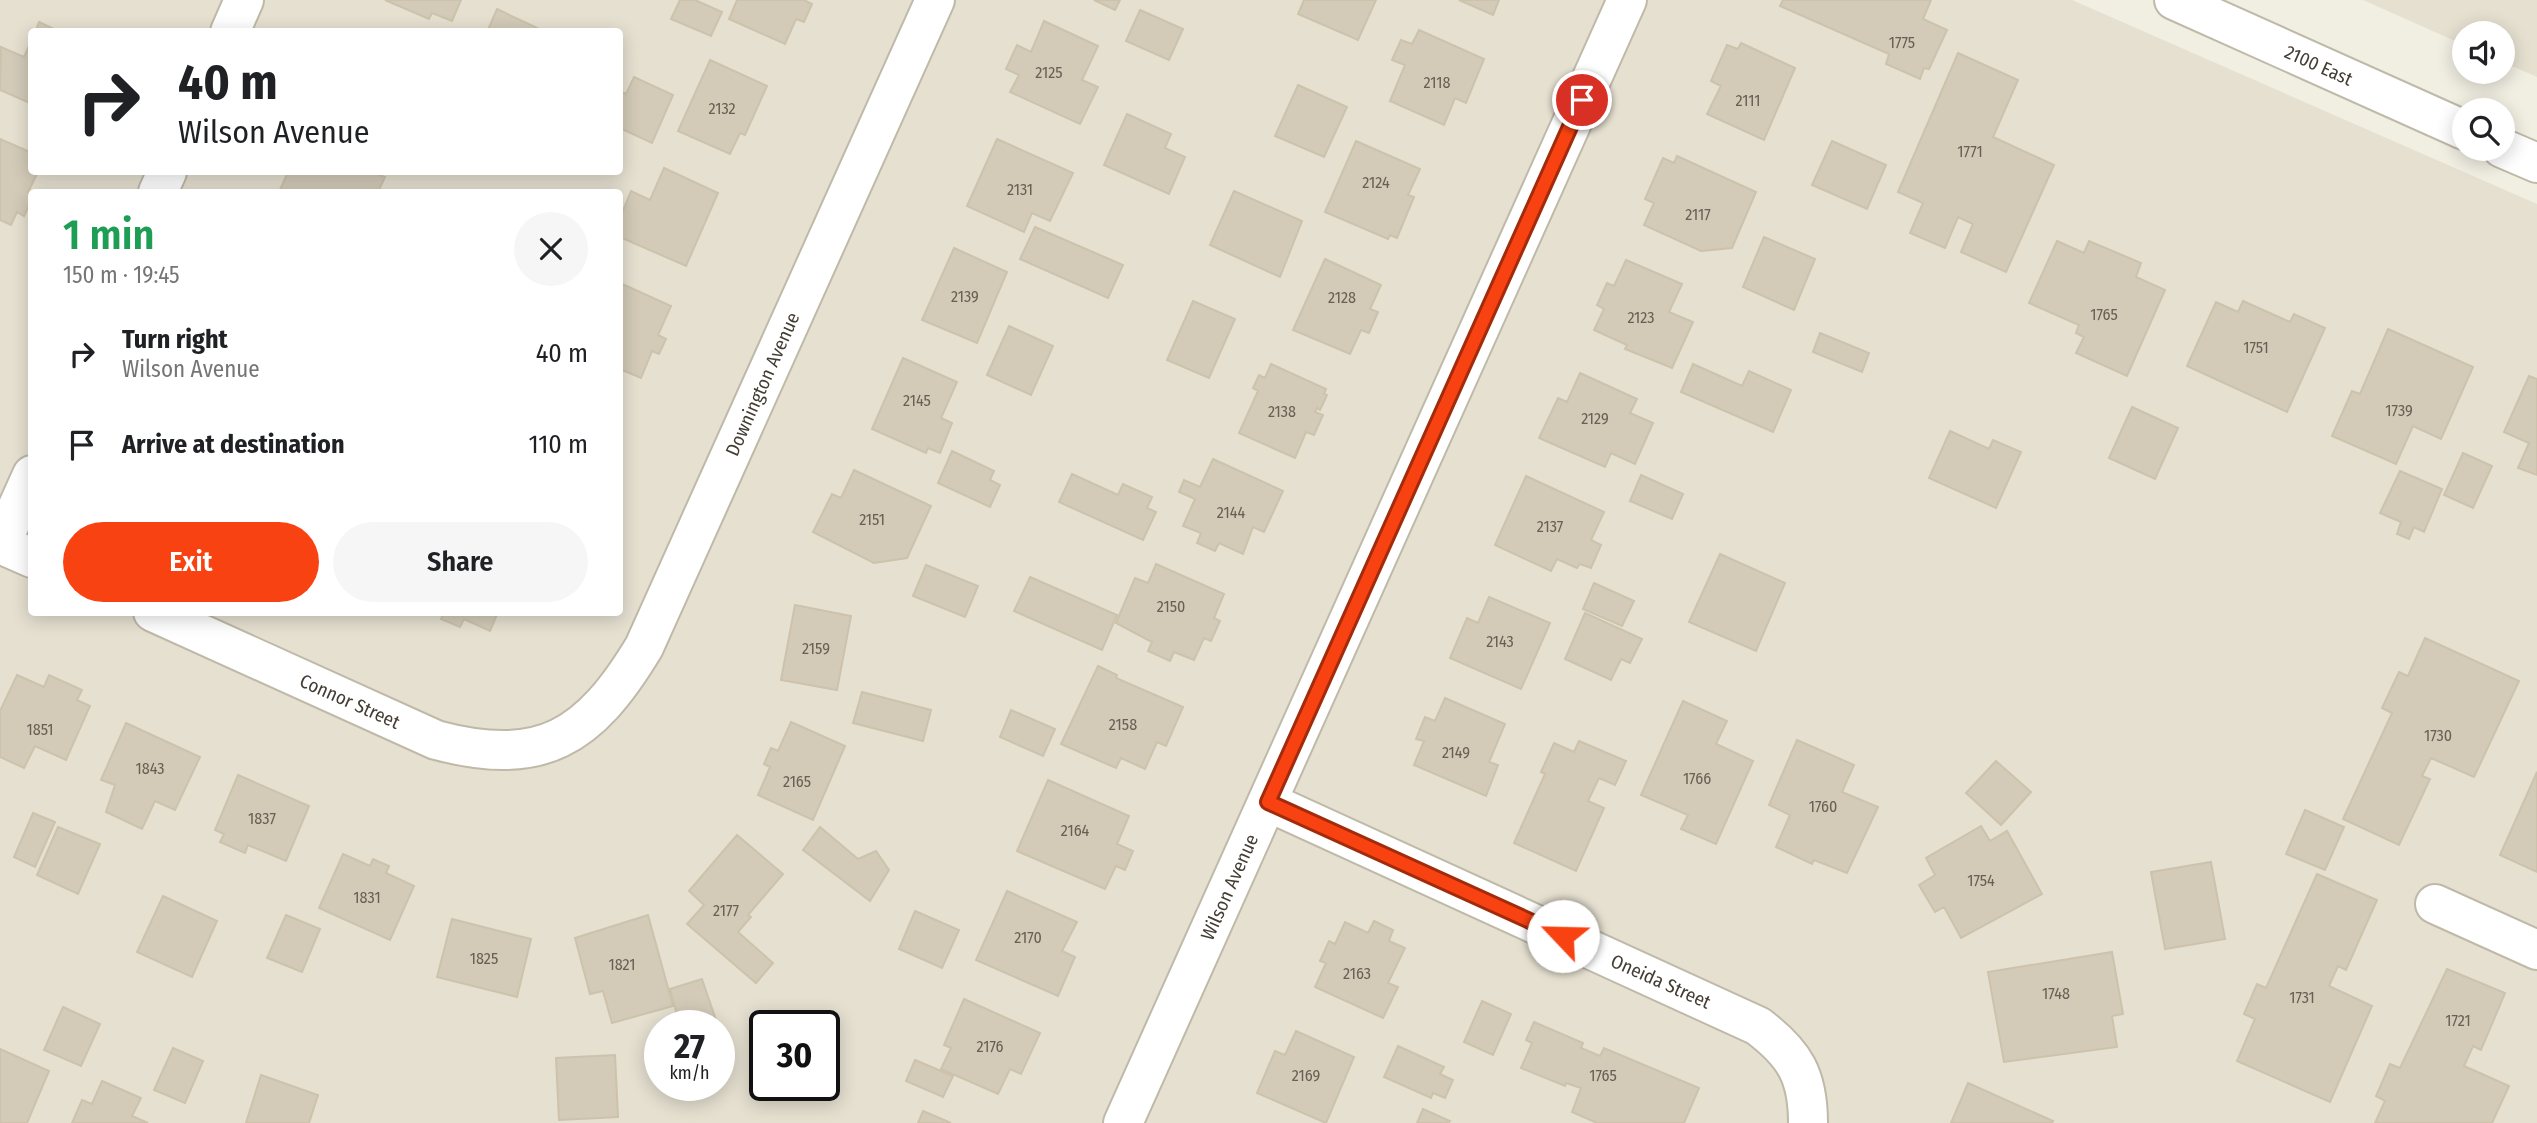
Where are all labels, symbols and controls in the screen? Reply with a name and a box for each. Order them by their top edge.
map controls [2452,21,2515,161]
button: sound [2452,21,2515,84]
house number: 1775 [1889,33,1915,52]
street label: 2100 East [2281,40,2357,91]
text: 40 m [178,53,278,112]
icon: right [63,56,154,147]
house number: 2125 [1035,63,1063,82]
pin [1552,70,1612,130]
house number: 2118 [1424,73,1450,92]
icon: arrive [1563,81,1601,119]
house number: 2111 [1736,91,1760,110]
button: search [2452,98,2515,161]
house number: 2132 [708,99,736,118]
text: Wilson Avenue [178,113,370,151]
house number: 1771 [1957,142,1983,161]
house number: 2124 [1362,173,1390,192]
house number: 2131 [1007,180,1033,199]
house number: 2117 [1685,205,1711,224]
text: 1 min [63,210,154,260]
button: close [514,212,588,286]
text: 150 m · 19:45 [63,261,180,289]
house number: 2139 [951,287,979,306]
house number: 2128 [1328,288,1356,307]
house number: 1765 [2090,305,2118,324]
house number: 2123 [1627,308,1655,327]
street label: Downington Avenue [720,309,804,460]
text: Turn right [122,324,228,355]
icon: right [63,335,101,373]
text: 40 m [536,338,588,369]
house number: 1751 [2243,338,2269,357]
text: Wilson Avenue [122,355,260,383]
house number: 2145 [903,391,931,410]
house number: 1739 [2385,401,2413,420]
house number: 2138 [1268,402,1296,421]
house number: 2129 [1581,409,1609,428]
icon: arrive [63,426,101,464]
text: Arrive at destination [122,429,345,460]
text: 110 m [528,429,588,460]
house number: 2144 [1217,503,1245,522]
house number: 2151 [859,510,885,529]
house number: 2137 [1537,517,1564,536]
button: Exit [63,522,319,602]
button: Share [333,522,588,602]
house number: 2150 [1157,597,1185,616]
house number: 2143 [1486,632,1514,651]
house number: 2159 [802,639,830,658]
street label: Connor Street [296,669,404,734]
house number: 2158 [1109,715,1137,734]
house number: 1851 [26,720,54,739]
house number: 1730 [2424,726,2452,745]
house number: 2149 [1442,743,1470,762]
house number: 1843 [136,759,164,778]
house number: 1766 [1683,769,1711,788]
house number: 2165 [783,772,811,791]
house number: 1760 [1809,797,1837,816]
house number: 1837 [248,809,276,828]
house number: 2164 [1061,821,1090,840]
street label: Wilson Avenue [1196,831,1263,944]
house number: 1754 [1967,871,1995,890]
house number: 1831 [353,888,381,907]
position arrow [1526,899,1600,973]
house number: 2177 [713,901,739,920]
house number: 2170 [1014,928,1042,947]
house number: 1825 [470,949,498,968]
street label: Oneida Street [1607,949,1715,1014]
house number: 1821 [608,955,636,974]
house number: 2163 [1343,964,1371,983]
house number: 1748 [2042,984,2070,1003]
house number: 1731 [2289,988,2315,1007]
speed limit sign: 30 [749,1010,840,1101]
house number: 1721 [2445,1011,2471,1030]
text: 27 [674,1025,705,1067]
house number: 2176 [977,1037,1004,1056]
text: km/h [669,1062,710,1084]
house number: 2169 [1292,1066,1320,1085]
house number: 1765 [1589,1066,1617,1085]

